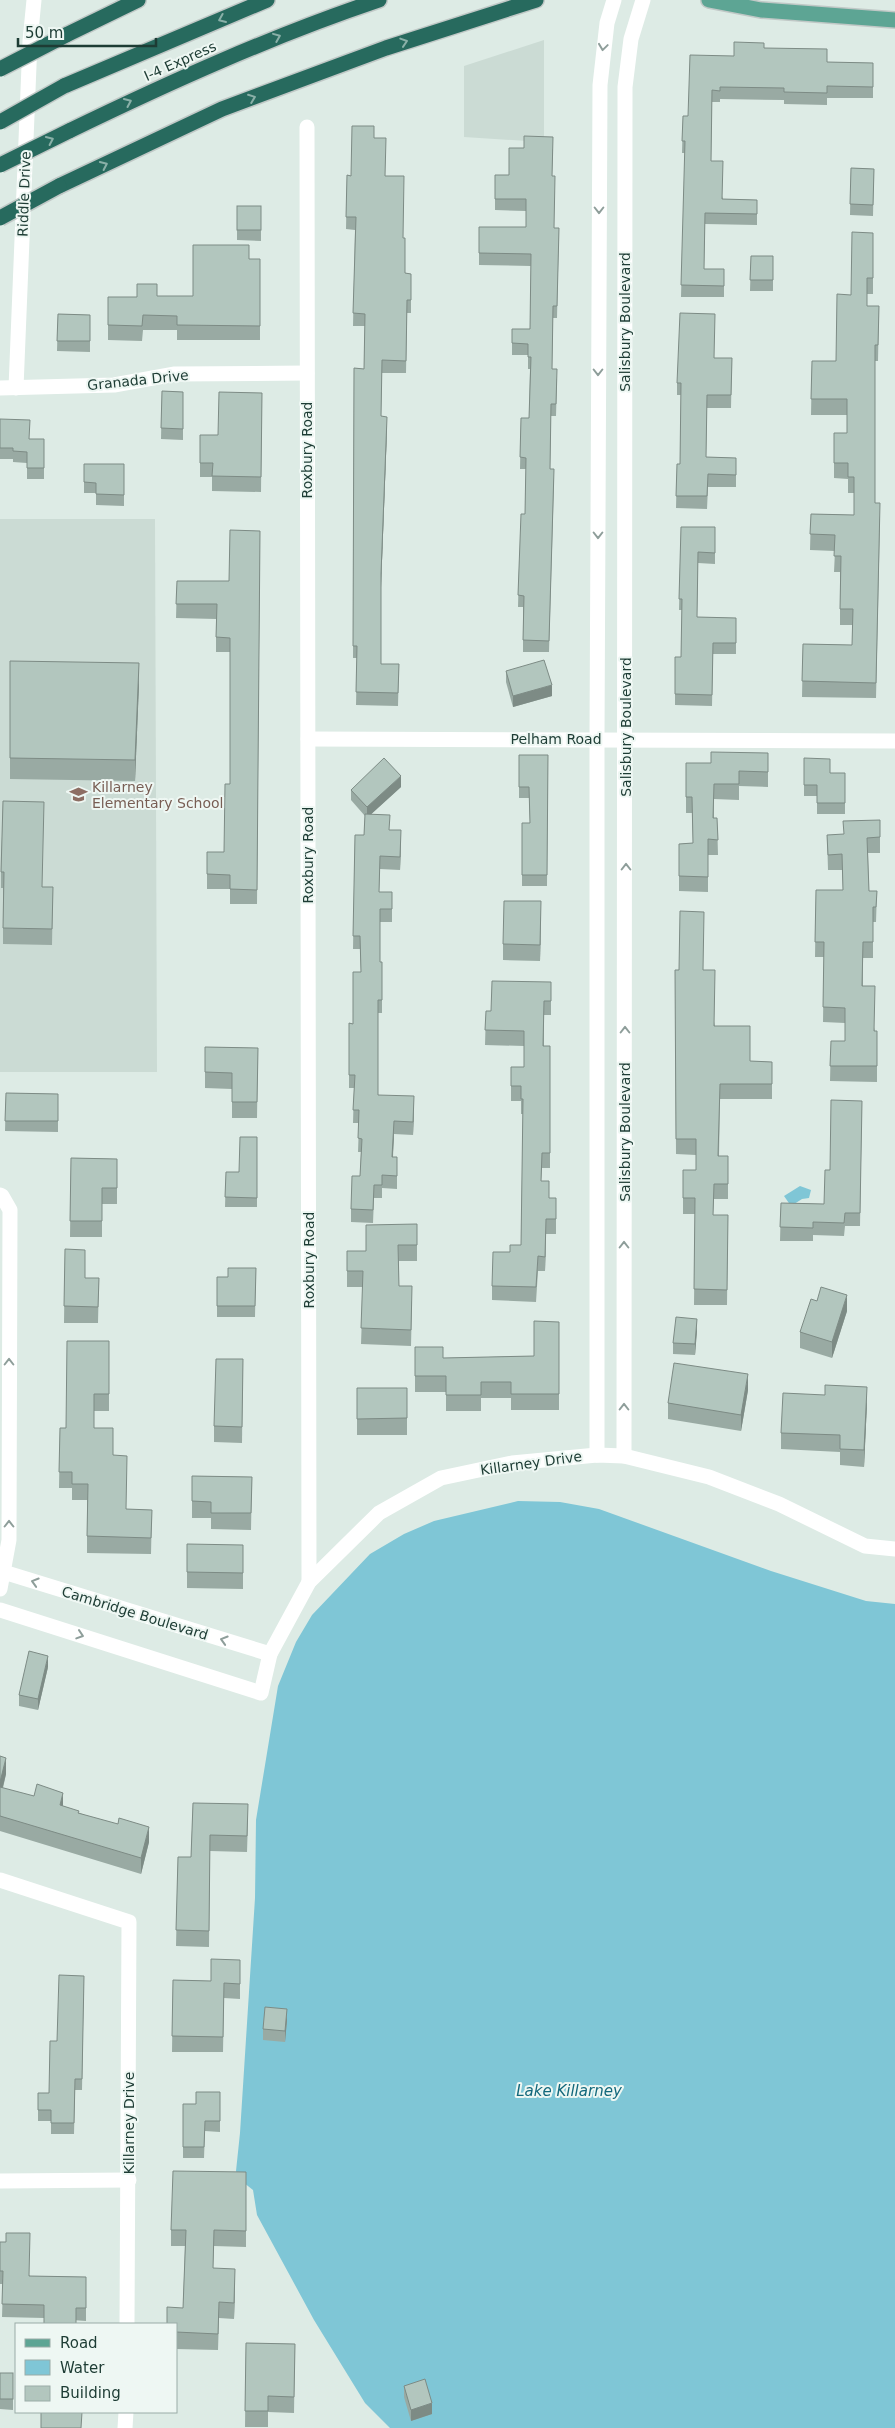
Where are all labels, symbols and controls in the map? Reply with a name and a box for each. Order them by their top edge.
one-way arrow [218,13,227,24]
scale bar [18,15,155,47]
text: 50 m [25,24,63,42]
one-way arrow [272,33,281,43]
street label: I-4 Express [141,38,219,84]
one-way arrow [399,38,408,48]
one-way arrow [599,43,609,52]
one-way arrow [247,94,255,104]
one-way arrow [123,98,132,109]
one-way arrow [45,135,54,146]
street label: Riddle Drive [15,151,33,237]
one-way arrow [98,161,107,171]
one-way arrow [594,206,604,214]
street label: Salisbury Boulevard [617,252,633,392]
street label: Granada Drive [86,367,190,393]
one-way arrow [593,369,603,377]
street label: Roxbury Road [299,402,315,498]
one-way arrow [593,532,603,539]
street label: Salisbury Boulevard [618,657,634,797]
street label: Pelham Road [510,731,602,747]
place label: Killarney Elementary School [92,779,224,811]
school or university icon: Killarney Elementary School [68,785,88,805]
street label: Roxbury Road [300,807,316,903]
one-way arrow [621,863,631,871]
one-way arrow [620,1026,630,1034]
street label: Salisbury Boulevard [617,1062,633,1202]
street label: Roxbury Road [301,1212,317,1308]
one-way arrow [619,1241,629,1248]
one-way arrow [4,1358,14,1366]
one-way arrow [619,1403,629,1411]
street label: Killarney Drive [479,1448,583,1478]
one-way arrow [4,1520,14,1528]
one-way arrow [31,1577,39,1587]
street label: Cambridge Boulevard [60,1583,210,1643]
one-way arrow [75,1630,84,1640]
one-way arrow [220,1635,228,1645]
street label: Killarney Drive [121,2072,137,2174]
water label: Lake Killarney [516,2082,623,2100]
legend [15,2323,178,2413]
text: Road [60,2334,98,2352]
text: Water [60,2359,105,2377]
text: Building [60,2384,121,2402]

